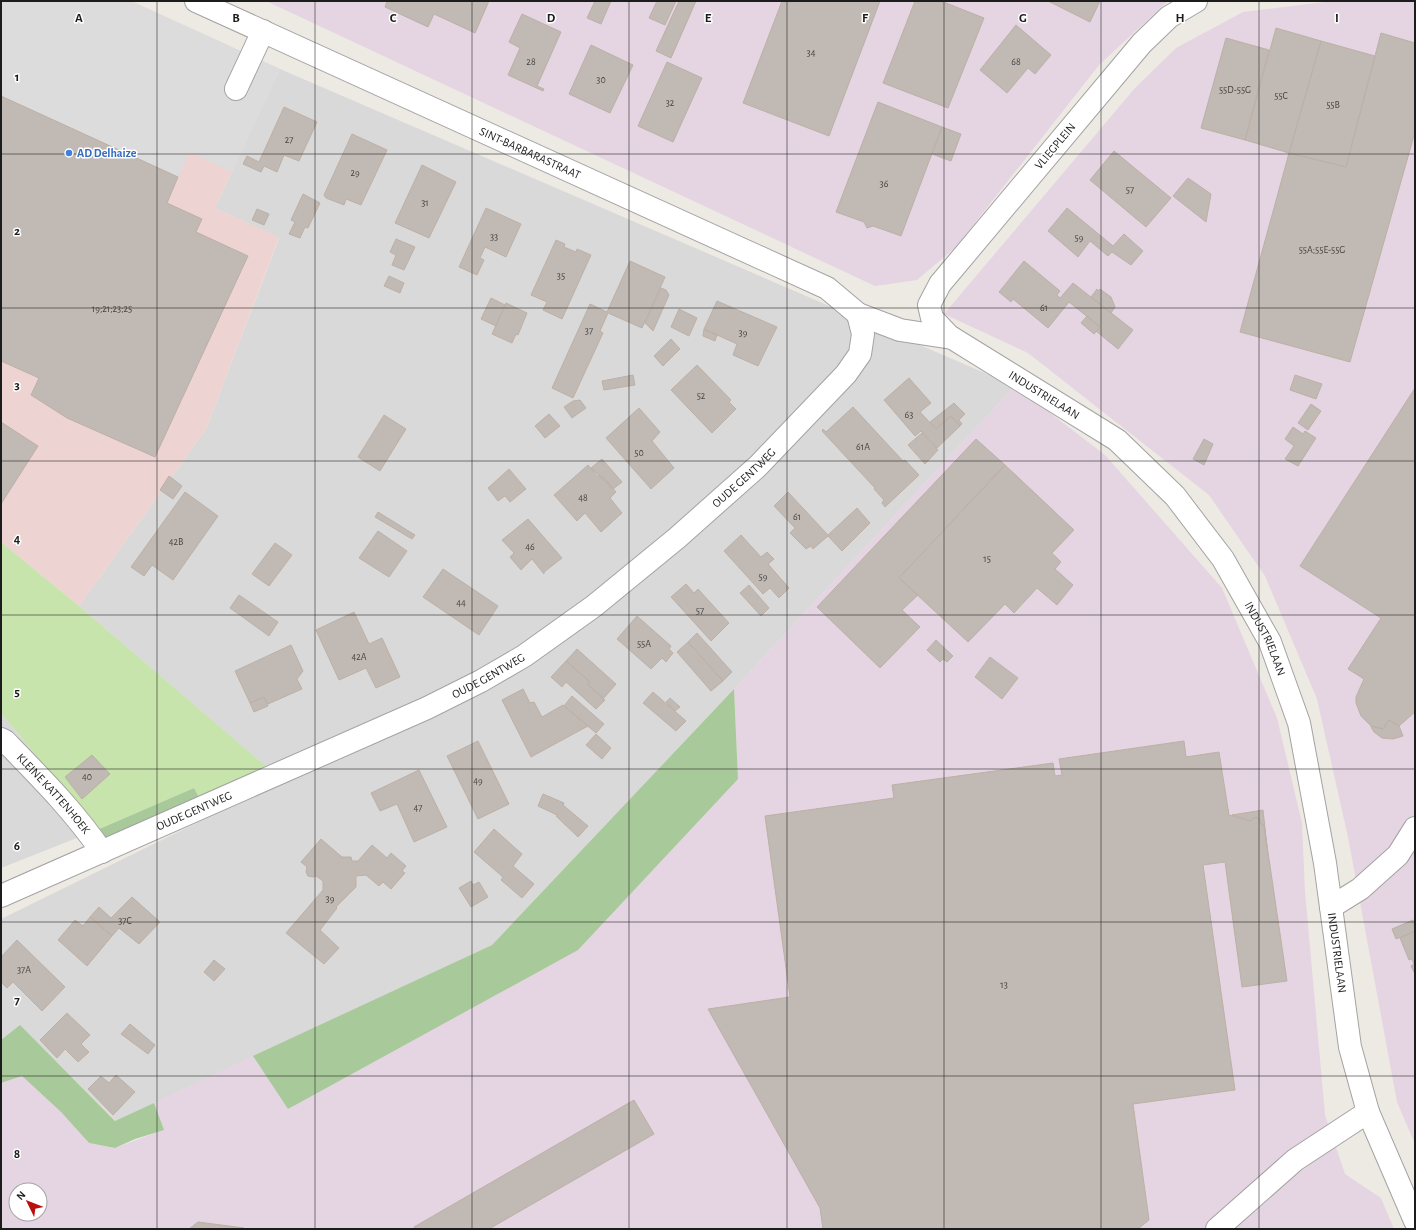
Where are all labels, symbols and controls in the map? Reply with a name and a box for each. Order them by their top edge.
text: A [75,12,83,25]
text: B [232,12,240,25]
text: C [390,12,397,25]
text: D [547,12,556,25]
text: E [705,12,712,25]
text: F [862,12,869,25]
text: G [1019,12,1027,25]
text: H [1175,12,1185,25]
text: I [1335,12,1339,25]
house number: 34 [807,48,816,58]
house number: 28 [526,57,536,67]
house number: 68 [1011,57,1021,67]
text: 1 [15,71,19,84]
house number: 30 [596,75,606,85]
house number: 55D-55G [1219,85,1251,95]
house number: 55C [1274,91,1288,101]
house number: 32 [666,98,675,108]
house number: 55B [1326,100,1340,110]
street label: VLIEGPLEIN [1032,121,1078,171]
street label: SINT-BARBARASTRAAT [478,125,582,181]
house number: 27 [285,135,293,145]
place label: AD Delhaize [77,147,137,159]
marker: AD Delhaize [64,148,74,158]
house number: 29 [350,168,360,178]
house number: 36 [880,179,889,189]
house number: 57 [1126,185,1134,195]
house number: 31 [421,198,429,208]
text: 2 [14,225,20,238]
house number: 33 [490,232,498,242]
house number: 59 [1075,233,1084,243]
house number: 55A;55E-55G [1299,245,1345,255]
house number: 35 [557,271,565,281]
house number: 61 [1040,303,1048,313]
house number: 19;21;23;25 [92,304,132,314]
house number: 37 [585,326,593,336]
house number: 39 [739,328,748,338]
street label: INDUSTRIELAAN [1007,369,1082,421]
text: 3 [14,379,20,392]
house number: 52 [697,391,706,401]
house number: 63 [905,410,913,420]
house number: 61A [856,442,870,452]
street label: OUDE GENTWEG [710,446,778,510]
house number: 50 [634,448,644,458]
house number: 48 [578,493,588,503]
house number: 61 [793,512,801,522]
text: 4 [14,533,21,546]
house number: 42B [169,537,183,547]
house number: 46 [525,542,535,552]
house number: 15 [983,554,991,564]
house number: 59 [759,572,768,582]
house number: 44 [456,598,466,608]
street label: INDUSTRIELAAN [1242,600,1288,677]
house number: 57 [696,606,704,616]
house number: 55A [637,639,651,649]
street label: OUDE GENTWEG [450,651,527,700]
house number: 42A [351,652,367,662]
text: 5 [14,686,20,699]
street label: KLEINE KATTENHOEK [15,751,93,836]
house number: 40 [82,772,92,782]
house number: 49 [473,776,483,786]
street label: OUDE GENTWEG [155,789,234,833]
house number: 47 [414,803,422,813]
text: 6 [14,840,20,853]
house number: 39 [326,894,335,904]
street label: INDUSTRIELAAN [1326,912,1349,994]
house number: 37C [118,916,132,926]
house number: 37A [17,965,31,975]
house number: 13 [1000,980,1008,990]
text: 7 [14,994,20,1007]
text: 8 [14,1148,20,1161]
north arrow [8,1182,48,1222]
text: N [14,1189,28,1202]

